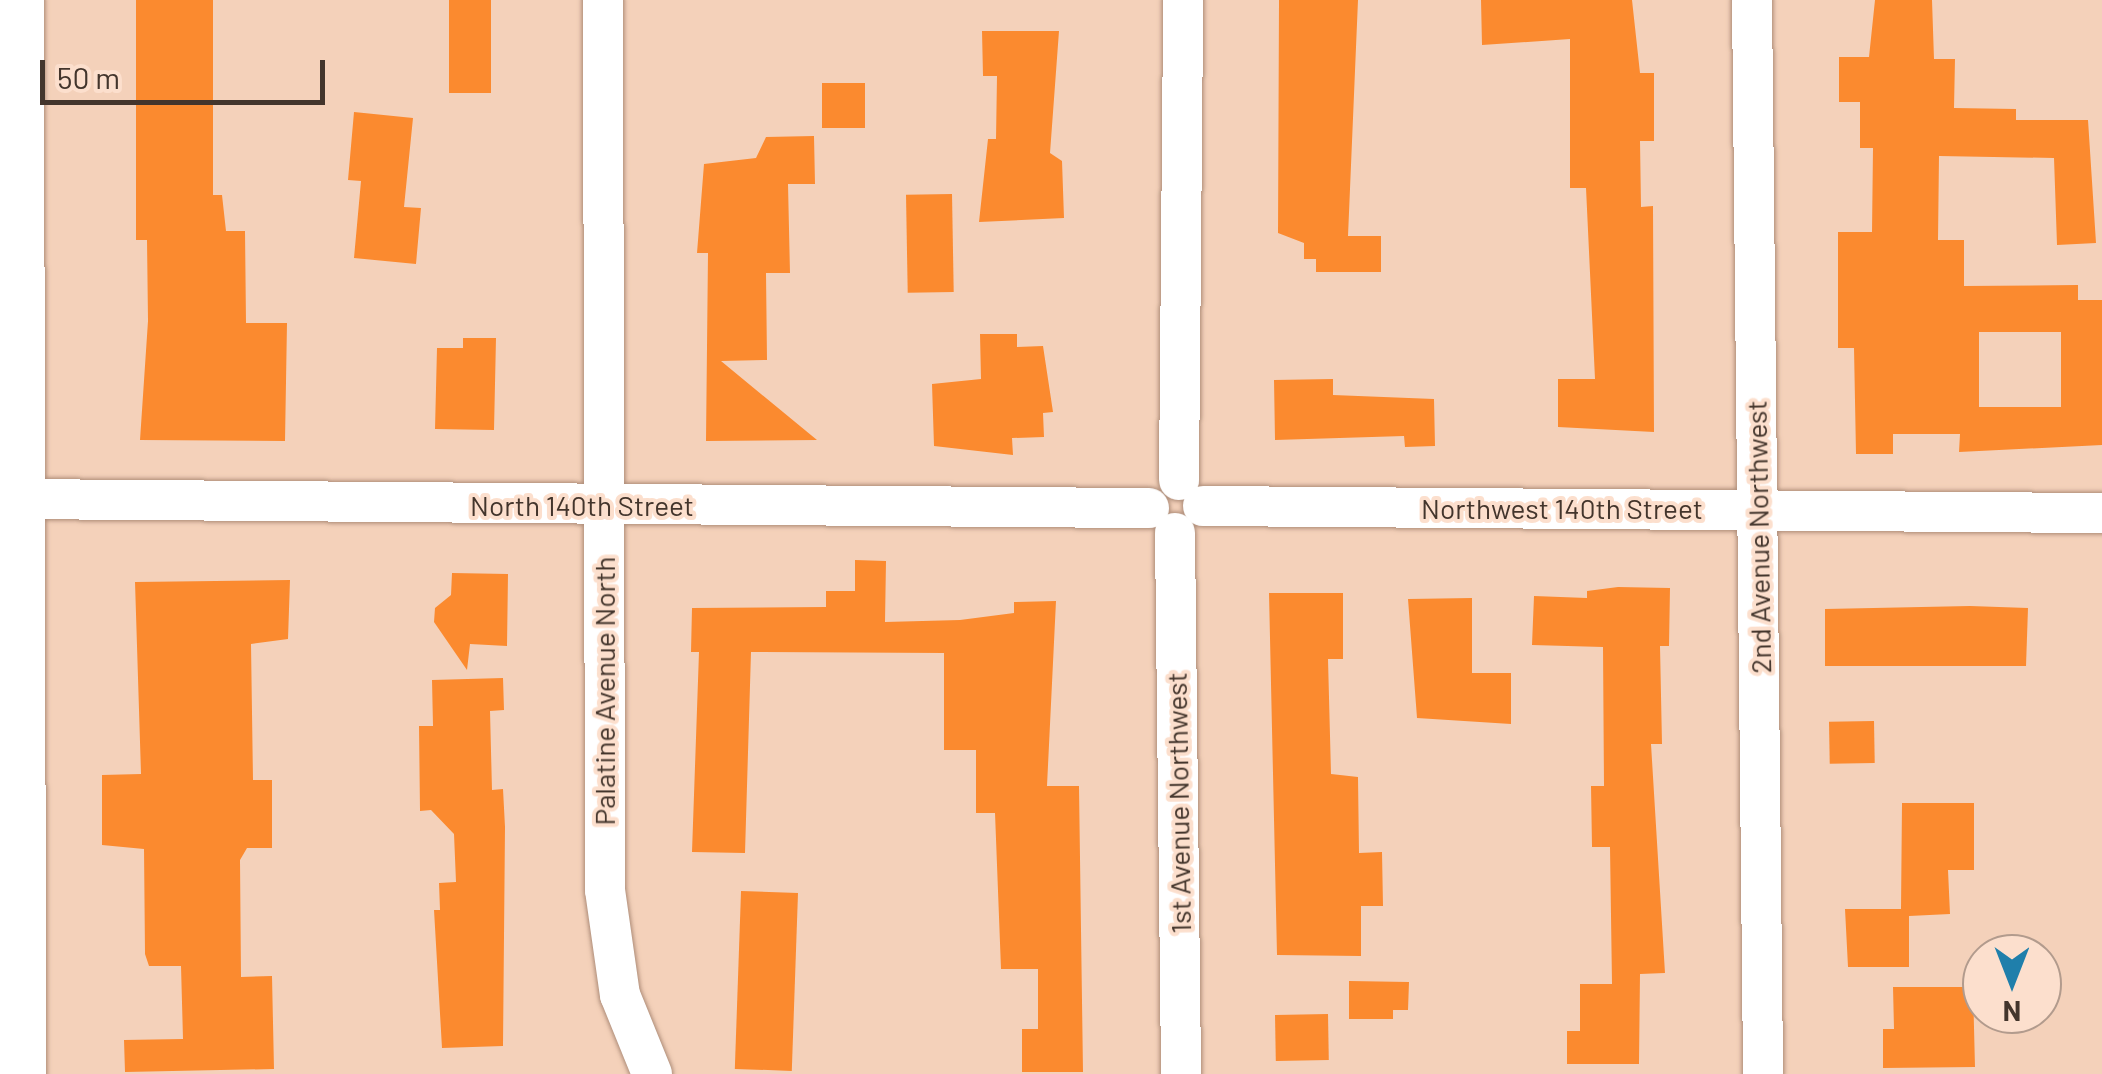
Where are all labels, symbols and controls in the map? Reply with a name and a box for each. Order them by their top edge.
scale bar [45,40,330,102]
text: 50 m [57,59,120,95]
street label: 2nd Avenue Northwest [1739,400,1777,674]
street label: North 140th Street [470,488,694,522]
street label: Northwest 140th Street [1421,491,1703,525]
street label: Palatine Avenue North [587,557,621,825]
street label: 1st Avenue Northwest [1159,672,1197,934]
north arrow [1962,934,2062,1034]
text: N [2003,995,2021,1029]

